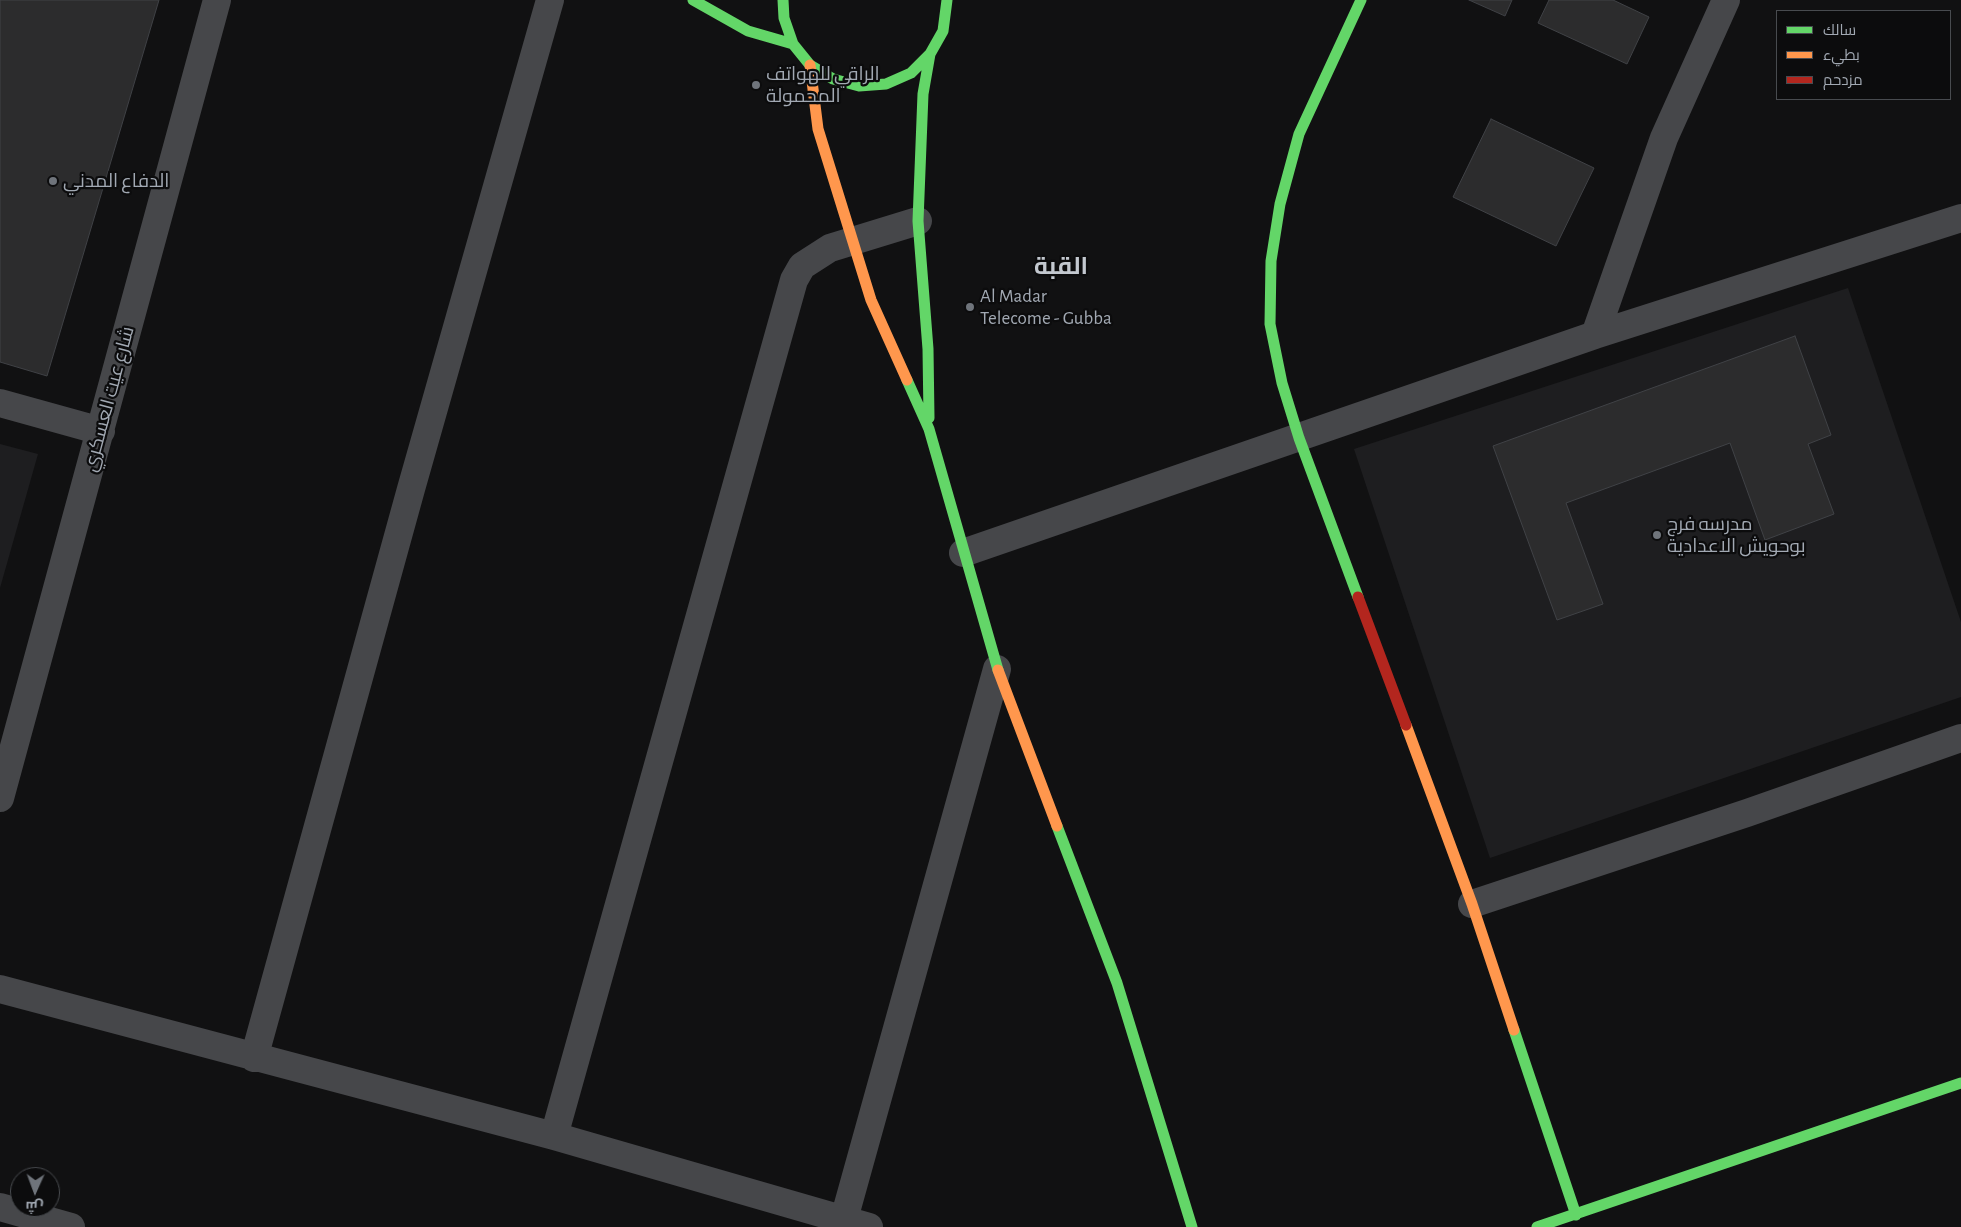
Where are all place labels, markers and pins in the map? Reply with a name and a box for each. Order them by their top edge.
place label: الراقي للهواتف المحمولة [766,63,880,107]
marker: الراقي للهواتف المحمولة [750,79,762,91]
place label: الدفاع المدني [63,170,169,192]
marker: الدفاع المدني [47,175,59,187]
place label: Al Madar Telecome - Gubba [980,285,1112,329]
marker: Al Madar Telecome - Gubba [964,301,976,313]
place label: مدرسه فرج بوحويش الاعدادية [1667,513,1806,557]
marker: مدرسه فرج بوحويش الاعدادية [1651,529,1663,541]

